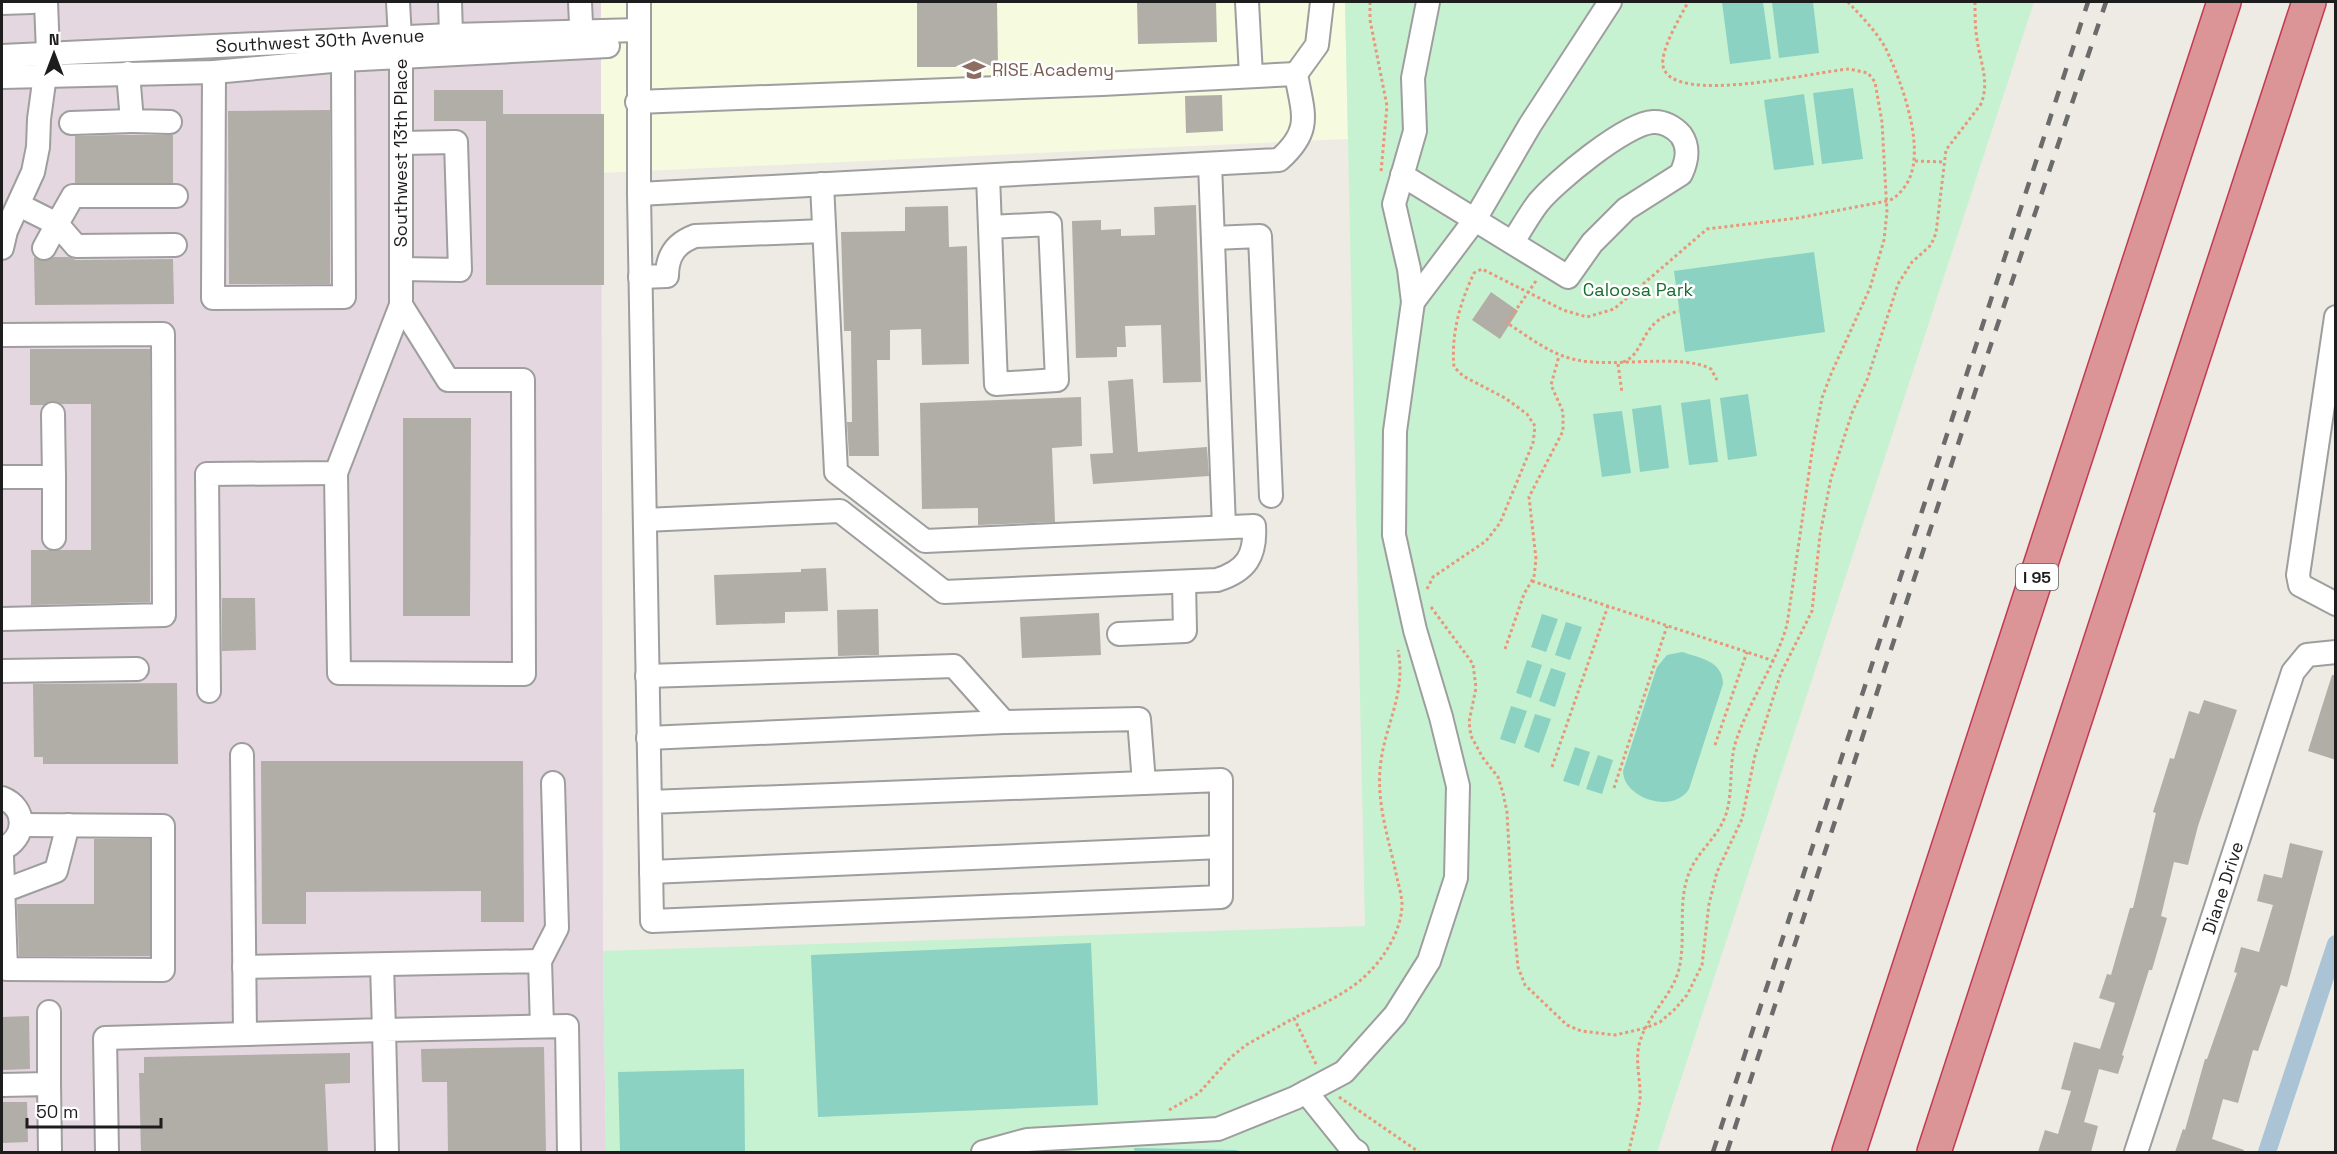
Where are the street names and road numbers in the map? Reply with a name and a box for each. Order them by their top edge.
street label: Southwest 30th Avenue [215,24,425,57]
street label: Southwest 13th Place [389,59,412,247]
road number: I 95 [2016,564,2058,590]
street label: Diane Drive [2197,839,2248,937]

